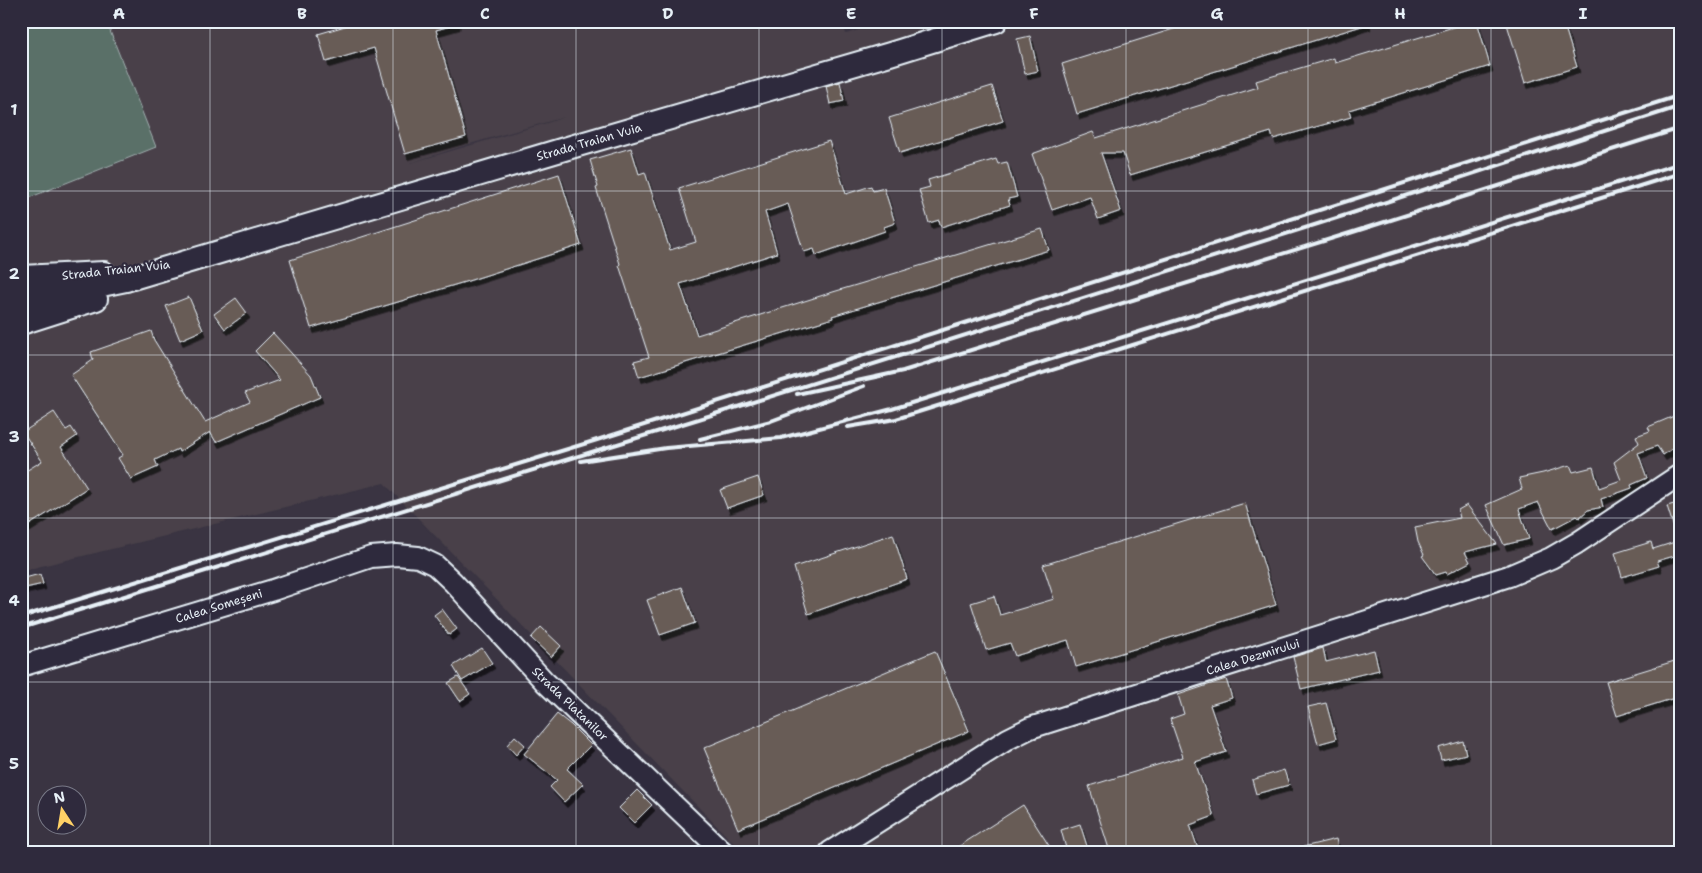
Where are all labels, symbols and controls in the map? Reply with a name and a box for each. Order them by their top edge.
text: A [113,3,125,24]
text: B [297,3,307,24]
text: C [480,3,490,24]
text: D [662,3,674,24]
text: E [846,3,856,24]
text: F [1029,3,1039,24]
text: G [1211,3,1224,24]
text: H [1394,3,1406,24]
text: I [1579,3,1588,24]
text: 1 [10,99,18,120]
street label: Strada Traian Vuia [534,119,644,165]
street label: Strada Traian Vuia [61,256,171,284]
text: 2 [8,263,20,284]
text: 3 [8,426,20,447]
street label: Calea Someșeni [174,585,264,627]
text: 4 [8,590,20,611]
street label: Calea Dezmirului [1204,635,1302,679]
street label: Strada Platanilor [528,663,612,745]
text: 5 [9,753,19,774]
north arrow [38,786,88,836]
text: N [52,787,67,807]

